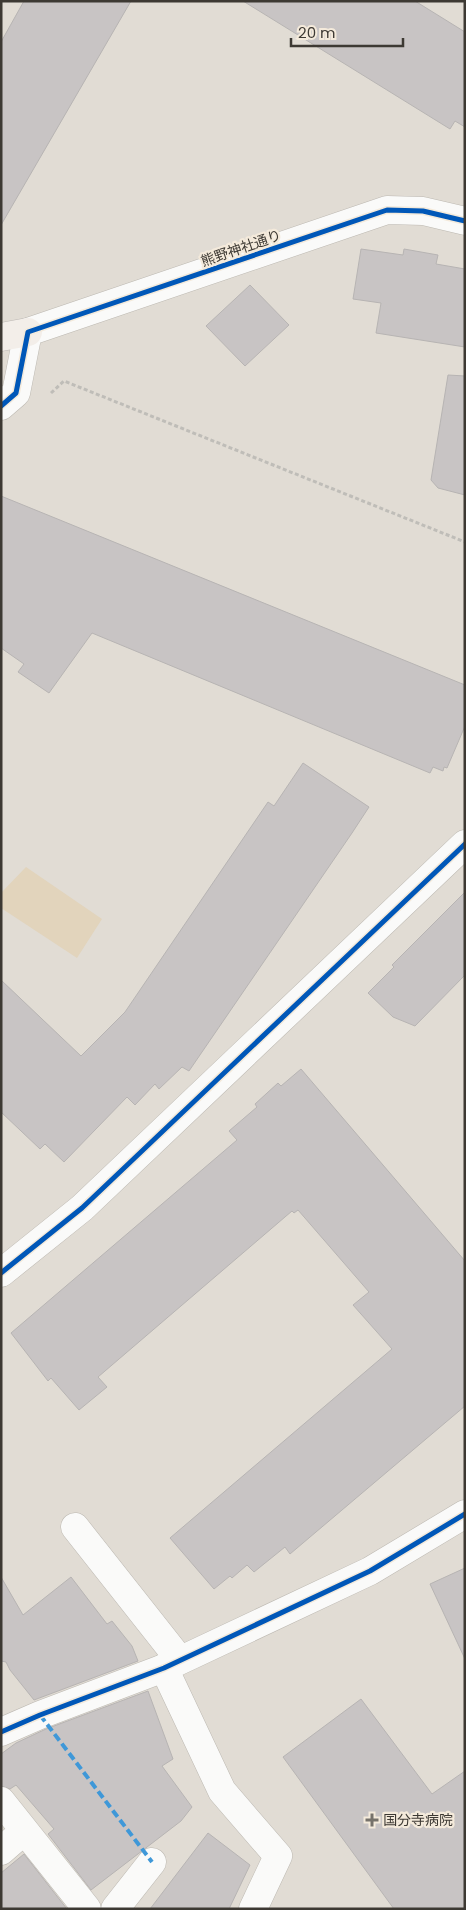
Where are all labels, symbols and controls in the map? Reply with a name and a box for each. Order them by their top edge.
scale bar [291,15,404,47]
text: 20 m [298,22,336,43]
street label: 熊野神社通り [198,225,284,271]
place label: 国分寺病院 [383,1810,453,1830]
marker: 国分寺病院 [365,1813,379,1827]

